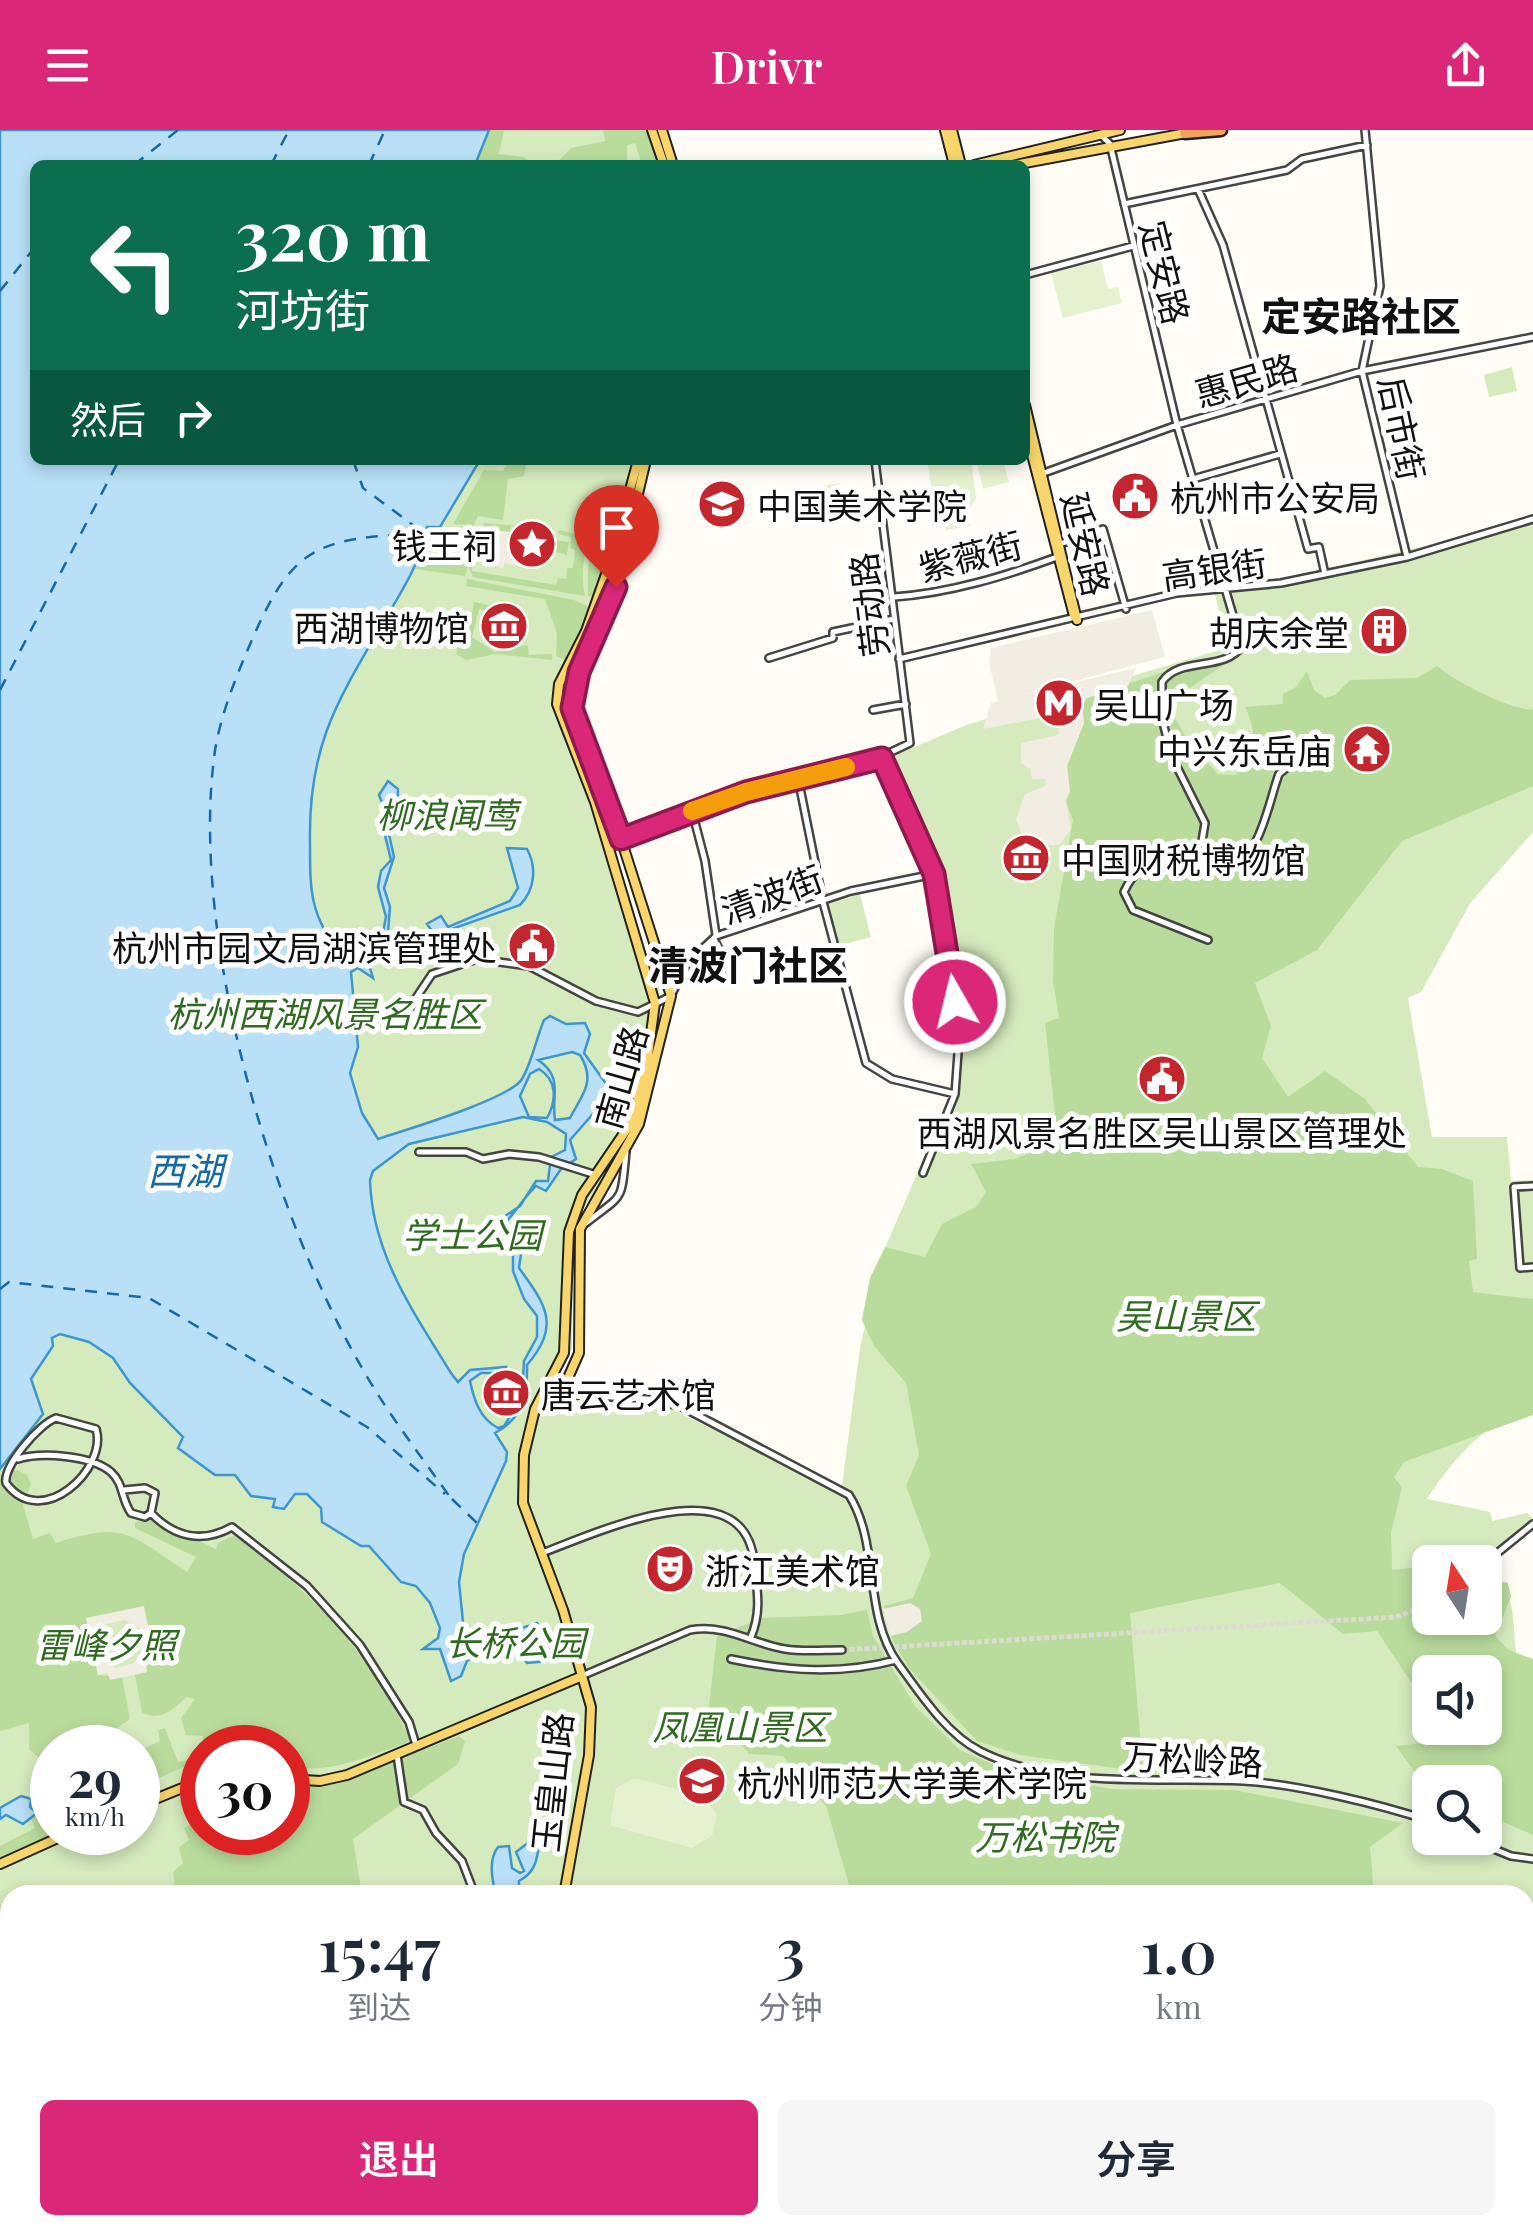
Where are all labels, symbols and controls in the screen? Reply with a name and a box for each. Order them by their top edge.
text: Drivr [711,35,822,95]
icon: menu [40,38,95,93]
icon: share [1438,38,1493,93]
text: 320 m [235,185,431,279]
icon: left [70,200,200,330]
street label: 定安路 [1130,215,1202,329]
text: 河坊街 [235,278,370,338]
district label: 定安路社区 [1261,288,1461,341]
street label: 惠民路 [1189,342,1303,416]
street label: 后市街 [1369,372,1437,484]
icon: right [166,390,221,445]
text: 然后 [70,393,146,444]
public building icon: 杭州市公安局 [1109,470,1161,522]
place label: 杭州市公安局 [1170,473,1380,520]
school or university icon: 中国美术学院 [696,478,748,530]
place label: 中国美术学院 [757,481,967,528]
pin [574,485,659,588]
street label: 延安路 [1052,488,1122,600]
icon: arrive [589,500,644,555]
place icon: 钱王祠 [506,518,558,570]
street label: 紫薇街 [913,519,1027,591]
place label: 钱王祠 [392,521,497,568]
street label: 高银街 [1159,537,1269,599]
street label: 劳动路 [838,550,898,660]
museum icon: 西湖博物馆 [478,600,530,652]
place label: 西湖博物馆 [294,603,469,650]
building icon: 胡庆余堂 [1358,605,1410,657]
place label: 胡庆余堂 [1209,608,1349,655]
metro station icon: 吴山广场 [1033,677,1085,729]
place label: 吴山广场 [1094,680,1234,727]
temple icon: 中兴东岳庙 [1341,723,1393,775]
place label: 中兴东岳庙 [1157,726,1332,773]
park label: 柳浪闻莺 [377,790,522,837]
museum icon: 中国财税博物馆 [1000,832,1052,884]
place label: 中国财税博物馆 [1061,835,1306,882]
street label: 清波街 [714,853,828,933]
public building icon: 杭州市园文局湖滨管理处 [506,920,558,972]
place label: 杭州市园文局湖滨管理处 [112,923,497,970]
district label: 清波门社区 [648,937,848,990]
position arrow [903,950,1007,1054]
park label: 杭州西湖风景名胜区 [167,989,487,1036]
street label: 南山路 [583,1020,657,1134]
public building icon: 西湖风景名胜区吴山景区管理处 [1136,1053,1188,1105]
place label: 西湖风景名胜区吴山景区管理处 [917,1108,1407,1155]
water label: 西湖 [147,1144,228,1195]
park label: 学士公园 [402,1210,547,1257]
park label: 吴山景区 [1116,1291,1261,1338]
museum icon: 唐云艺术馆 [480,1367,532,1419]
place label: 唐云艺术馆 [541,1370,716,1417]
theatre icon: 浙江美术馆 [644,1543,696,1595]
north arrow [1412,1545,1502,1635]
map controls [1412,1545,1502,1855]
place label: 浙江美术馆 [705,1546,880,1593]
park label: 长桥公园 [445,1618,590,1665]
park label: 雷峰夕照 [36,1620,181,1667]
button: sound [1412,1655,1502,1745]
park label: 凤凰山景区 [652,1702,832,1749]
street label: 玉皇山路 [520,1710,582,1854]
speed limit sign: 30 [180,1725,310,1855]
street label: 万松岭路 [1122,1731,1264,1785]
text: 29 [68,1744,122,1811]
school or university icon: 杭州师范大学美术学院 [676,1755,728,1807]
place label: 杭州师范大学美术学院 [737,1758,1087,1805]
button: search [1412,1765,1502,1855]
text: km/h [65,1799,125,1832]
park label: 万松书院 [975,1812,1120,1859]
text: 15:47 [318,1907,440,1987]
text: 3 [776,1907,805,1987]
text: 1.0 [1140,1909,1217,1989]
text: 到达 [347,1984,411,2027]
text: 分钟 [758,1984,822,2027]
text: km [1156,1984,1202,2027]
button: 退出 [40,2100,758,2215]
button: 分享 [778,2100,1495,2215]

